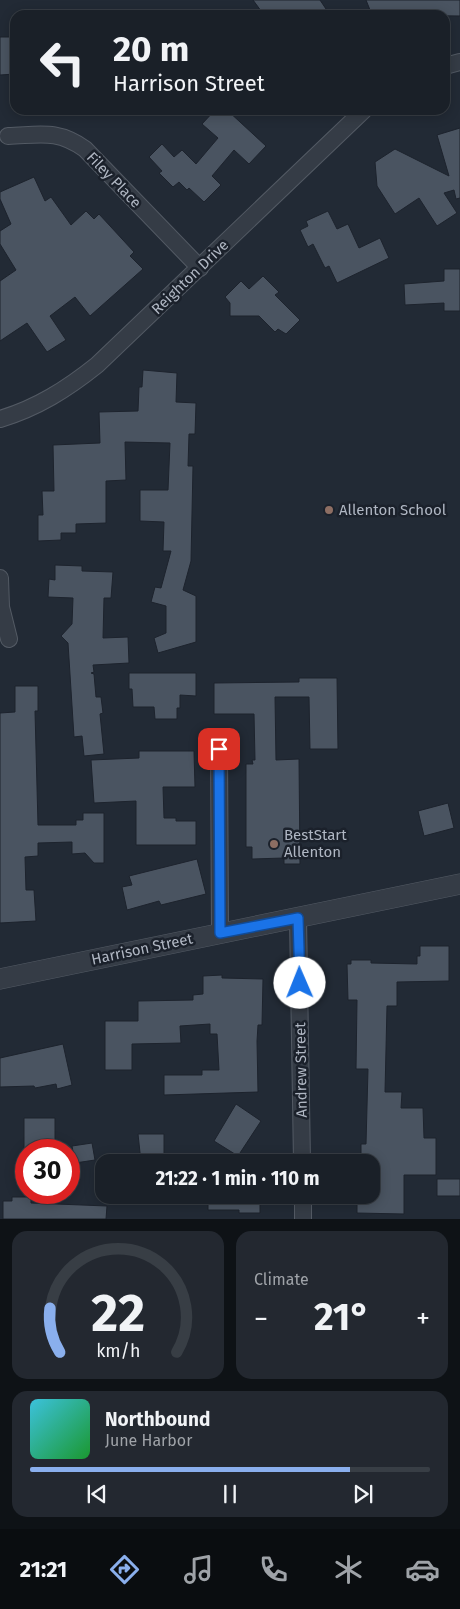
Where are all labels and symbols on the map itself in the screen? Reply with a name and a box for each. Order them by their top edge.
street label: Filey Place [83,148,145,212]
street label: Reighton Drive [148,236,232,318]
place label: Allenton School [339,501,447,519]
marker: Allenton School [323,504,335,516]
pin [198,728,240,770]
place label: BestStart Allenton [284,826,347,861]
marker: BestStart Allenton [268,838,280,850]
street label: Harrison Street [90,929,195,969]
position arrow [273,956,325,1008]
street label: Andrew Street [291,1022,311,1118]
speed limit sign: 30 [15,1139,80,1204]

